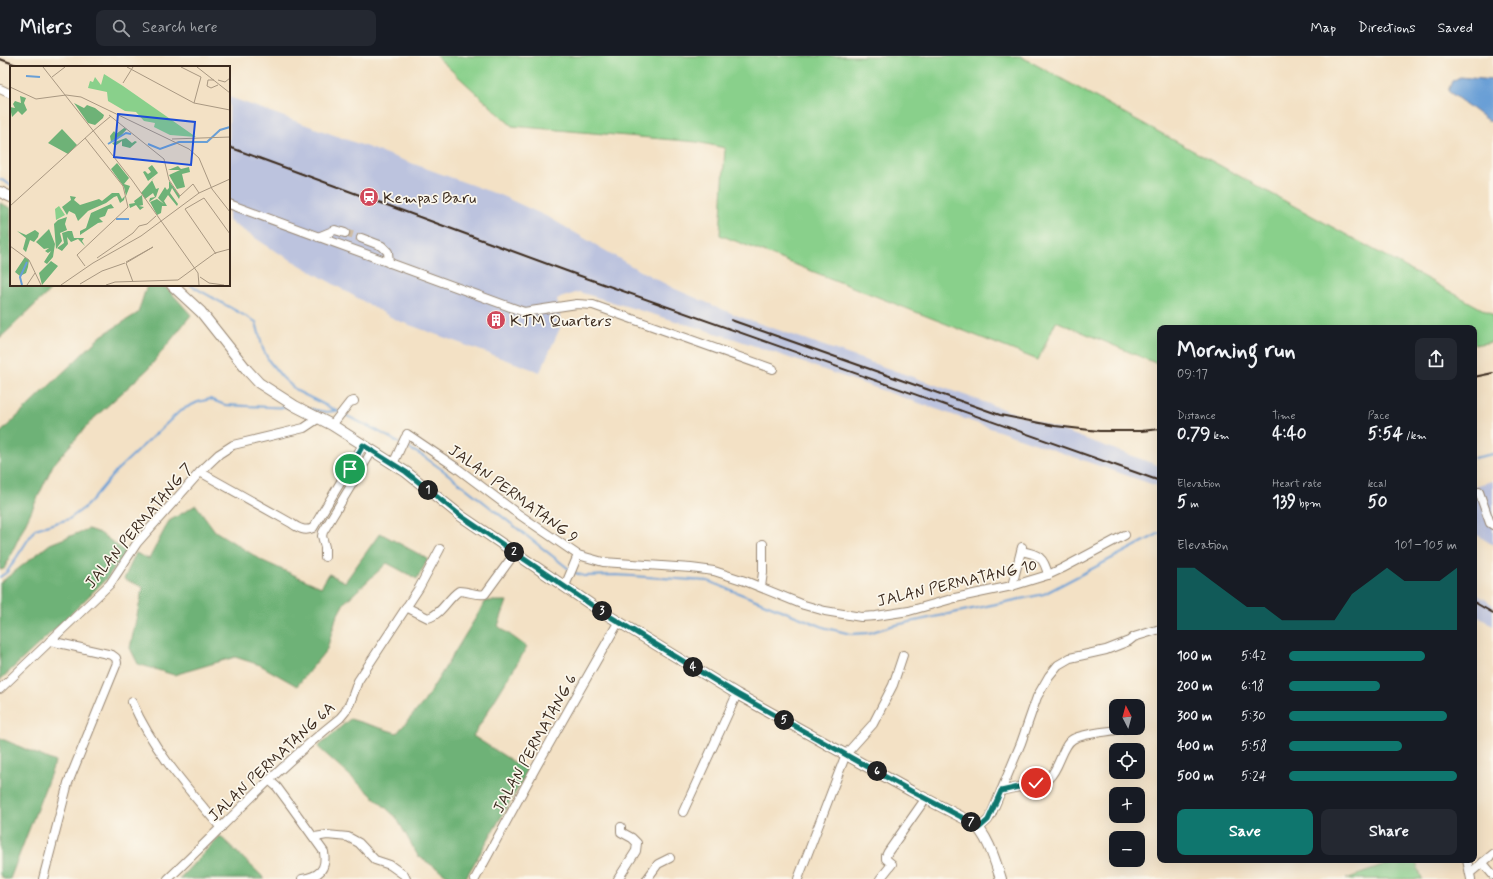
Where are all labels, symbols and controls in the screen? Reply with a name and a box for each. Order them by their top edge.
search box [96,10,376,46]
text: Milers [20,15,72,40]
icon: search [110,17,132,39]
text: Search here [142,18,217,38]
text: Map [1310,19,1336,37]
text: Directions [1358,19,1416,37]
text: Saved [1438,19,1473,37]
inset map [10,66,230,286]
station icon: Kempas Baru [358,186,380,208]
place label: Kempas Baru [383,188,476,209]
building icon: KTM Quarters [485,309,507,331]
place label: KTM Quarters [510,311,612,332]
text: Morning run [1177,337,1296,365]
button: share [1415,338,1457,380]
text: 09:17 [1177,366,1208,383]
text: Distance [1177,409,1216,423]
text: Time [1272,409,1295,423]
text: Pace [1368,409,1390,423]
text: 0.79 [1177,423,1211,445]
text: 4:40 [1272,423,1306,445]
text: 5:54 [1368,423,1403,445]
text: km [1211,429,1230,443]
text: /km [1403,429,1427,443]
street label: JALAN PERMATANG 9 [444,440,582,549]
pin [333,452,367,486]
icon: arrive [339,458,361,480]
street label: JALAN PERMATANG 7 [81,459,198,593]
text: Elevation [1177,477,1220,491]
text: Heart rate [1272,477,1322,491]
text: kcal [1368,477,1386,491]
pin: 1 [418,480,438,500]
text: 1 [426,483,430,497]
text: 5 [1177,491,1187,513]
text: 139 [1272,491,1296,513]
text: 50 [1368,491,1388,513]
text: m [1187,497,1199,511]
text: bpm [1296,497,1321,511]
text: Elevation [1177,537,1228,554]
text: 101–105 m [1394,537,1457,554]
pin: 2 [504,542,524,562]
text: 2 [511,545,517,559]
street label: JALAN PERMATANG 10 [875,555,1040,612]
pin: 3 [592,601,612,621]
text: 3 [600,604,604,618]
text: 100 m [1177,648,1212,665]
text: 5:42 [1241,648,1267,665]
pin: 4 [683,657,703,677]
text: 4 [690,660,696,674]
street label: JALAN PERMATANG 6 [488,670,582,817]
text: 200 m [1177,678,1212,695]
text: 6:18 [1241,678,1264,695]
street label: JALAN PERMATANG 6A [204,698,340,827]
north arrow [1109,699,1145,735]
map controls [1109,699,1145,867]
text: 300 m [1177,708,1212,725]
text: 5:30 [1241,708,1266,725]
pin: 5 [774,710,794,730]
text: 5 [781,713,787,727]
text: 400 m [1177,738,1214,755]
text: 5:58 [1241,738,1267,755]
button: locate [1109,743,1145,779]
pin: 6 [867,761,887,781]
text: 6 [874,764,880,778]
pin [1019,766,1053,800]
text: 500 m [1177,768,1214,785]
text: 5:24 [1241,768,1267,785]
icon: check [1025,772,1047,794]
button: + [1109,787,1145,823]
button: Save [1177,809,1313,855]
button: Share [1321,809,1457,855]
pin: 7 [961,812,981,832]
text: 7 [968,815,974,829]
button: − [1109,831,1145,867]

